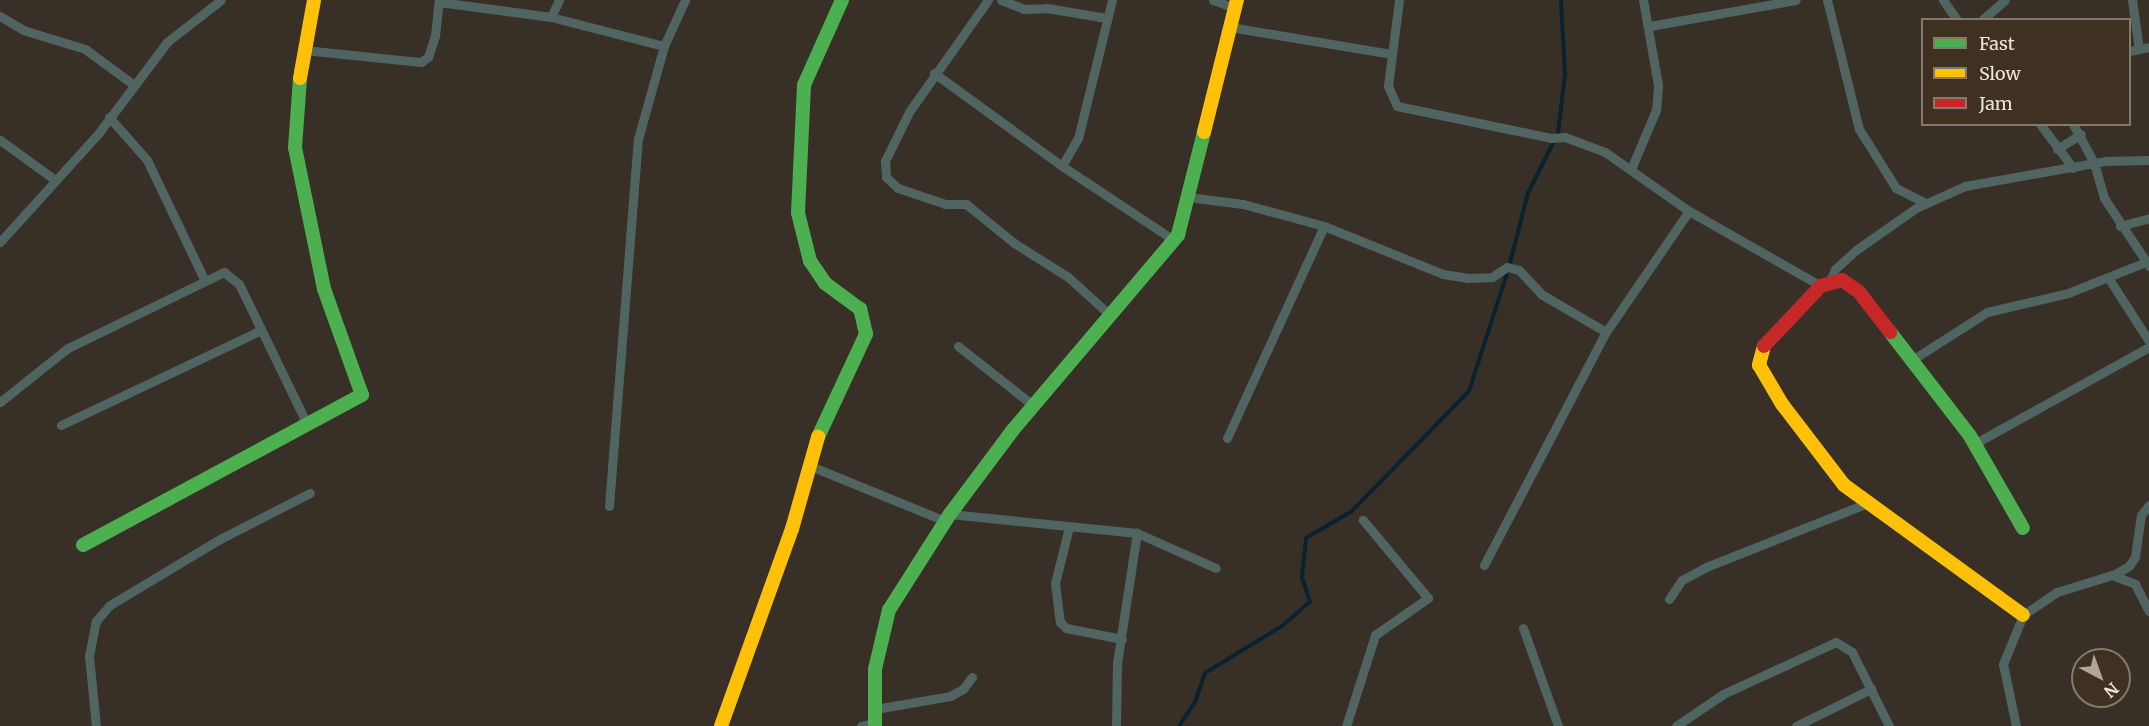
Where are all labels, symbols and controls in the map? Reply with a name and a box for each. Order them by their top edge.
legend [1921,18,2131,126]
text: Fast [1979,32,2015,55]
text: Slow [1979,62,2021,85]
text: Jam [1979,92,2013,115]
north arrow [2071,648,2131,708]
text: N [2100,678,2123,702]

